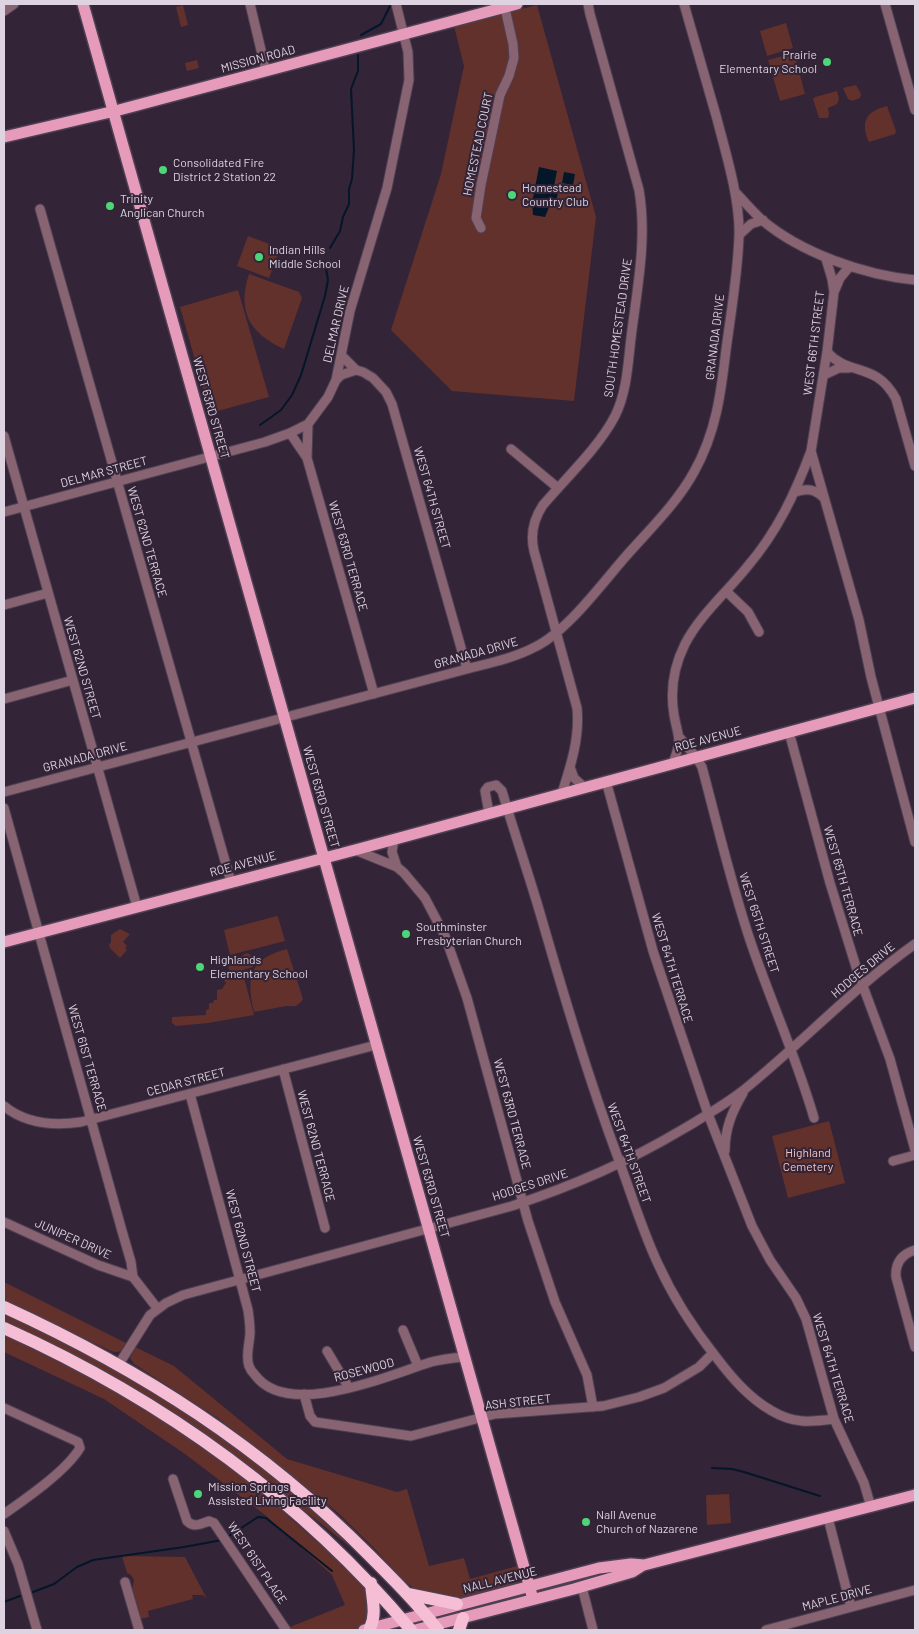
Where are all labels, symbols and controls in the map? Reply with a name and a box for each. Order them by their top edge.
street label: MISSION ROAD [219,42,297,76]
place label: Prairie Elementary School [719,48,817,76]
marker: Prairie Elementary School [821,56,833,68]
street label: HOMESTEAD COURT [460,91,496,197]
place label: Consolidated Fire District 2 Station 22 [173,156,276,184]
marker: Consolidated Fire District 2 Station 22 [157,164,169,176]
place label: Homestead Country Club [522,181,589,209]
marker: Homestead Country Club [506,189,518,201]
place label: Trinity Anglican Church [120,192,204,220]
marker: Trinity Anglican Church [104,200,116,212]
place label: Indian Hills Middle School [269,243,341,271]
marker: Indian Hills Middle School [253,251,265,263]
street label: SOUTH HOMESTEAD DRIVE [601,257,635,399]
street label: DELMAR DRIVE [320,284,352,364]
street label: WEST 66TH STREET [800,290,828,396]
street label: GRANADA DRIVE [703,293,727,381]
street label: WEST 63RD STREET [190,355,232,461]
street label: WEST 64TH STREET [411,445,453,551]
street label: DELMAR STREET [59,453,149,491]
street label: WEST 62ND TERRACE [124,485,170,599]
street label: WEST 63RD TERRACE [325,499,371,613]
street label: WEST 62ND STREET [60,615,104,721]
street label: GRANADA DRIVE [432,634,520,672]
street label: ROE AVENUE [673,723,743,755]
street label: GRANADA DRIVE [41,739,129,775]
street label: WEST 63RD STREET [300,744,342,850]
street label: WEST 65TH TERRACE [820,824,866,938]
street label: ROE AVENUE [208,848,278,880]
street label: WEST 65TH STREET [736,871,782,975]
street label: WEST 64TH TERRACE [648,911,696,1025]
place label: Southminster Presbyterian Church [416,920,522,948]
marker: Southminster Presbyterian Church [400,928,412,940]
street label: HODGES DRIVE [828,939,898,1001]
place label: Highlands Elementary School [210,953,308,981]
marker: Highlands Elementary School [194,961,206,973]
street label: WEST 61ST TERRACE [65,1003,109,1113]
street label: WEST 63RD TERRACE [490,1057,534,1171]
street label: CEDAR STREET [145,1065,227,1099]
street label: WEST 62ND TERRACE [294,1089,338,1203]
street label: WEST 64TH STREET [604,1101,654,1205]
street label: WEST 63RD STREET [410,1134,452,1240]
park label: Highland Cemetery [783,1146,833,1174]
street label: HODGES DRIVE [490,1166,570,1204]
street label: WEST 62ND STREET [222,1188,264,1294]
street label: JUNIPER DRIVE [33,1216,113,1262]
street label: WEST 64TH TERRACE [809,1311,857,1425]
street label: ROSEWOOD [332,1355,396,1385]
street label: ASH STREET [484,1391,552,1413]
place label: Mission Springs Assisted Living Facility [208,1480,327,1508]
marker: Mission Springs Assisted Living Facility [192,1488,204,1500]
place label: Nall Avenue Church of Nazarene [596,1508,698,1536]
marker: Nall Avenue Church of Nazarene [580,1516,592,1528]
street label: WEST 61ST PLACE [224,1519,290,1607]
street label: NALL AVENUE [462,1564,538,1596]
street label: MAPLE DRIVE [801,1582,873,1614]

